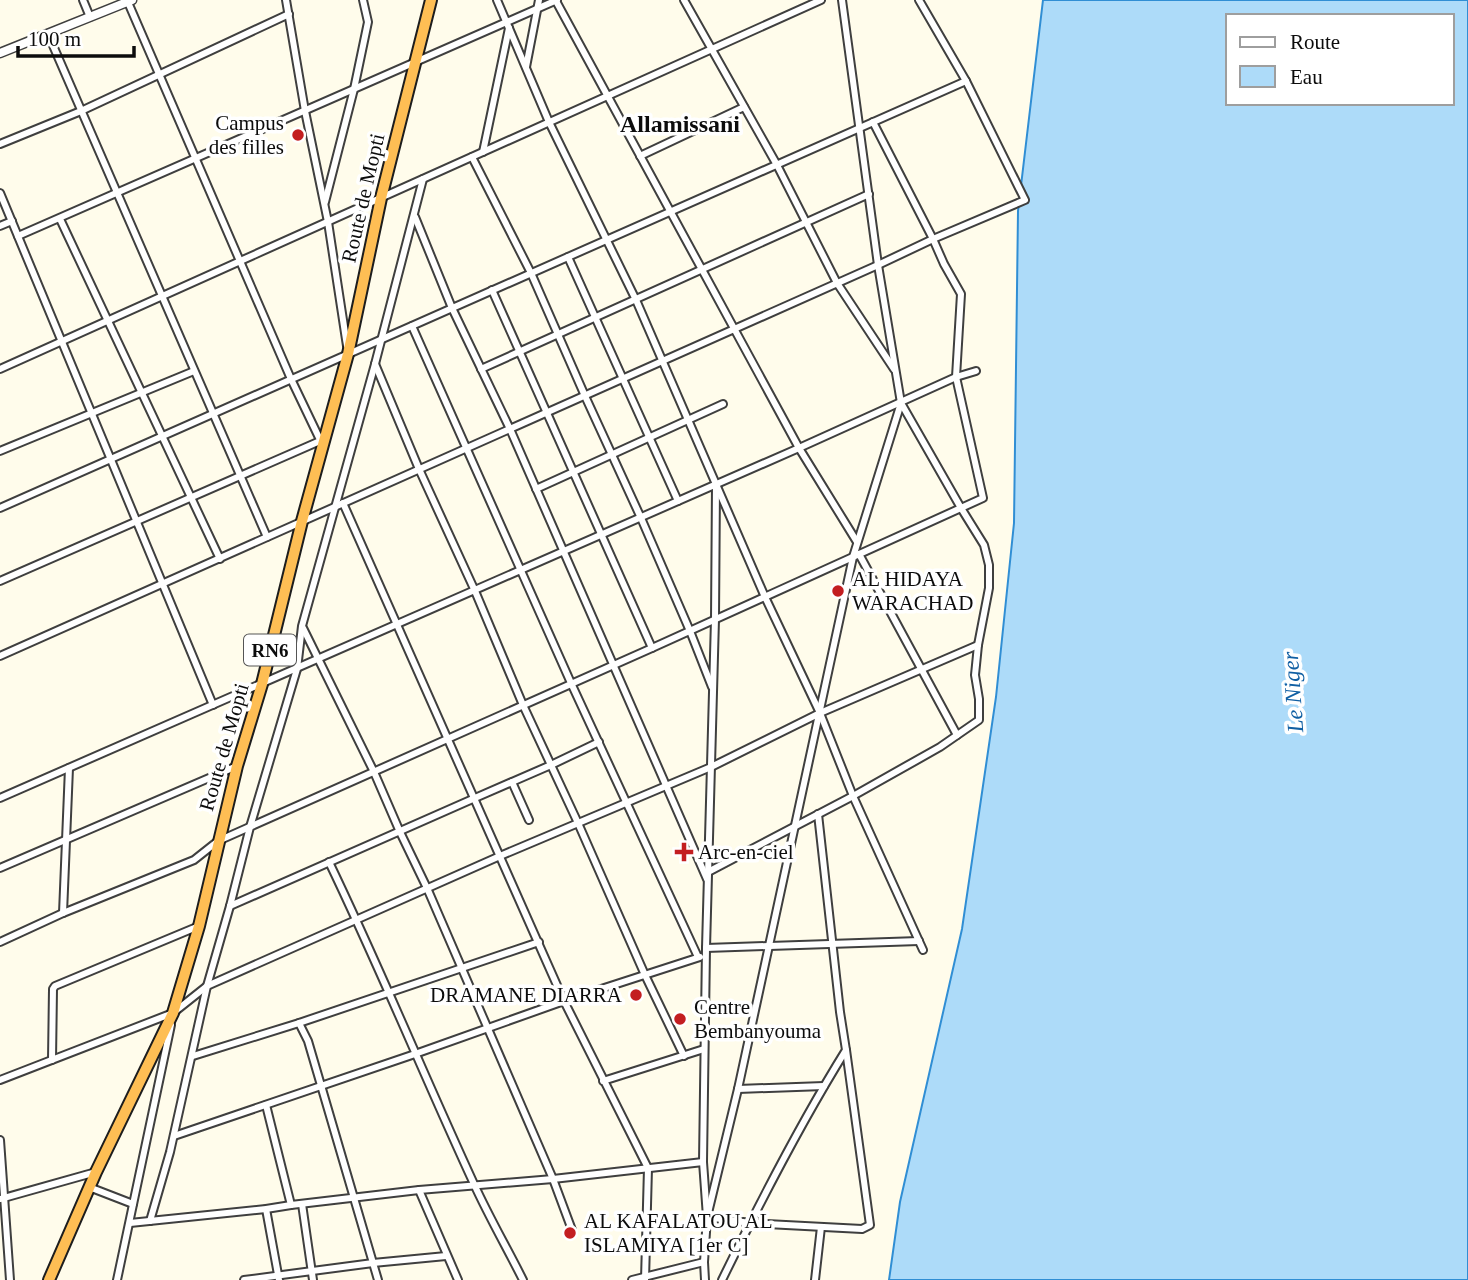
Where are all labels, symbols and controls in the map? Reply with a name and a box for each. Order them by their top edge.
scale bar [18,14,133,58]
legend [1226,14,1454,105]
text: 100 m [28,27,81,51]
text: Route [1290,30,1340,54]
text: Eau [1290,65,1323,89]
place label: Campus des filles [209,111,284,159]
district label: Allamissani [620,111,740,137]
marker: Campus des filles [290,127,306,143]
street label: Route de Mopti [336,131,390,265]
place label: AL HIDAYA WARACHAD [852,567,973,615]
marker: AL HIDAYA WARACHAD [830,583,846,599]
road number: RN6 [244,635,296,666]
water label: Le Niger [1278,650,1308,734]
street label: Route de Mopti [194,680,254,814]
place label: Arc-en-ciel [698,840,794,864]
marker: Arc-en-ciel [676,844,692,860]
place label: DRAMANE DIARRA [430,983,623,1007]
marker: DRAMANE DIARRA [628,987,644,1003]
place label: Centre Bembanyouma [694,995,822,1043]
marker: Centre Bembanyouma [672,1011,688,1027]
place label: AL KAFALATOU AL ISLAMIYA [1er C] [584,1209,773,1257]
marker: AL KAFALATOU AL ISLAMIYA [1er C] [562,1225,578,1241]

